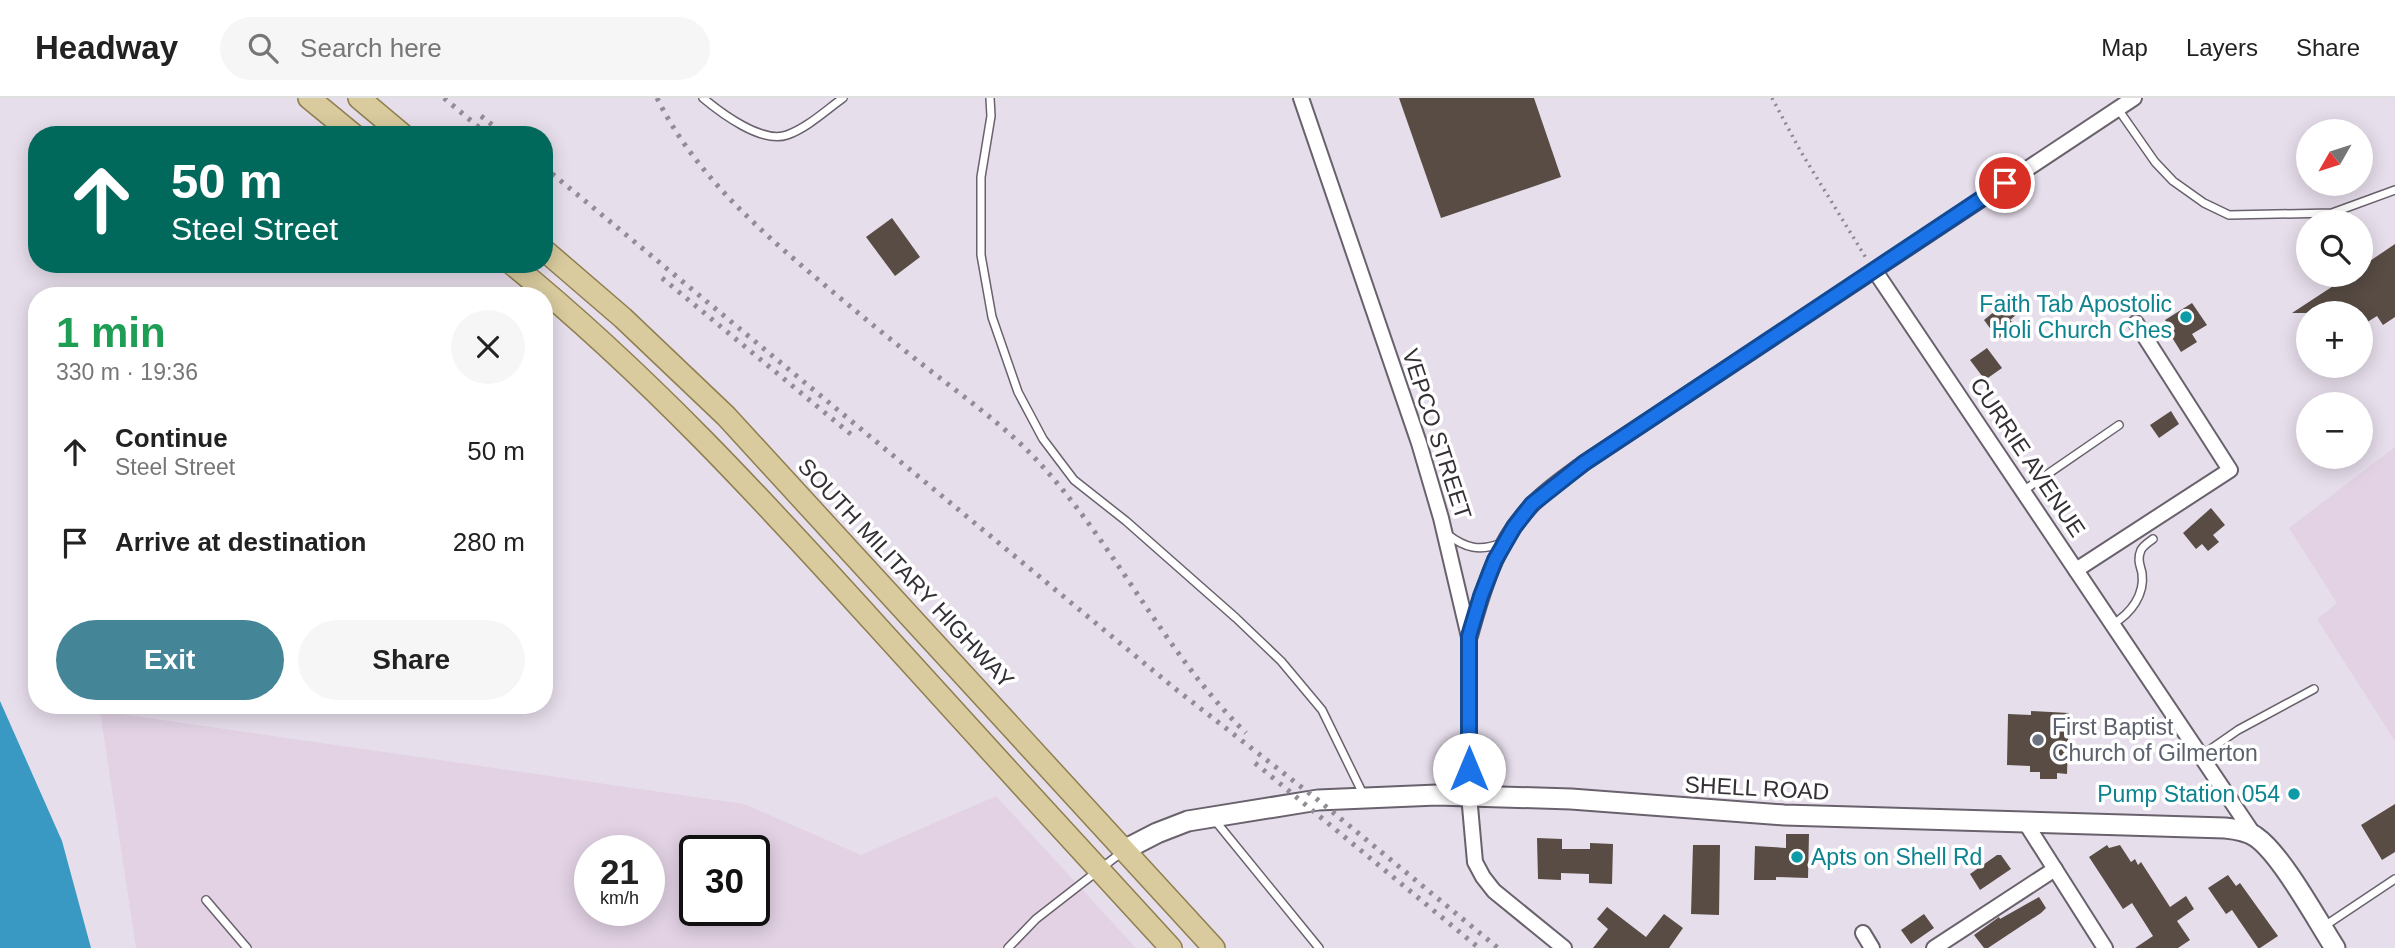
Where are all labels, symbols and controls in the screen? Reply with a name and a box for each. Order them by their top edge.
search box [220,17,710,80]
text: Headway [35,29,178,66]
icon: search [244,29,282,67]
text: Search here [300,33,442,63]
text: Map [2101,34,2148,61]
text: Layers [2186,34,2258,61]
text: Share [2296,34,2360,61]
north arrow [2296,119,2373,196]
map controls [2296,119,2373,469]
pin [1975,153,2035,213]
icon: ahead [56,154,147,245]
text: 50 m [171,154,283,208]
icon: arrive [1986,164,2024,202]
button: search [2296,210,2373,287]
text: Steel Street [171,211,338,247]
place label: Faith Tab Apostolic Holi Church Ches [1979,291,2172,343]
button: + [2296,301,2373,378]
text: 1 min [56,309,166,356]
marker: Faith Tab Apostolic Holi Church Ches [2178,309,2194,325]
button: close [451,310,525,384]
street label: VEPCO STREET [1397,346,1477,522]
text: 330 m · 19:36 [56,359,198,385]
street label: CURRIE AVENUE [1965,373,2091,541]
button: − [2296,392,2373,469]
text: Continue [115,423,228,453]
icon: ahead [56,433,94,471]
text: 50 m [467,436,525,466]
street label: SOUTH MILITARY HIGHWAY [793,453,1019,693]
text: Steel Street [115,454,235,480]
icon: arrive [56,524,94,562]
text: Arrive at destination [115,527,366,557]
text: 280 m [453,527,525,557]
button: Exit [56,620,284,700]
button: Share [298,620,525,700]
place label: First Baptist Church of Gilmerton [2052,714,2258,766]
position arrow [1432,732,1506,806]
marker: First Baptist Church of Gilmerton [2030,732,2046,748]
street label: SHELL ROAD [1684,771,1830,805]
place label: Pump Station 054 [2097,781,2280,807]
marker: Pump Station 054 [2286,786,2302,802]
speed limit sign: 30 [679,835,770,926]
place label: Apts on Shell Rd [1811,844,1982,870]
marker: Apts on Shell Rd [1789,849,1805,865]
text: 21 [600,852,639,891]
text: km/h [600,888,639,908]

